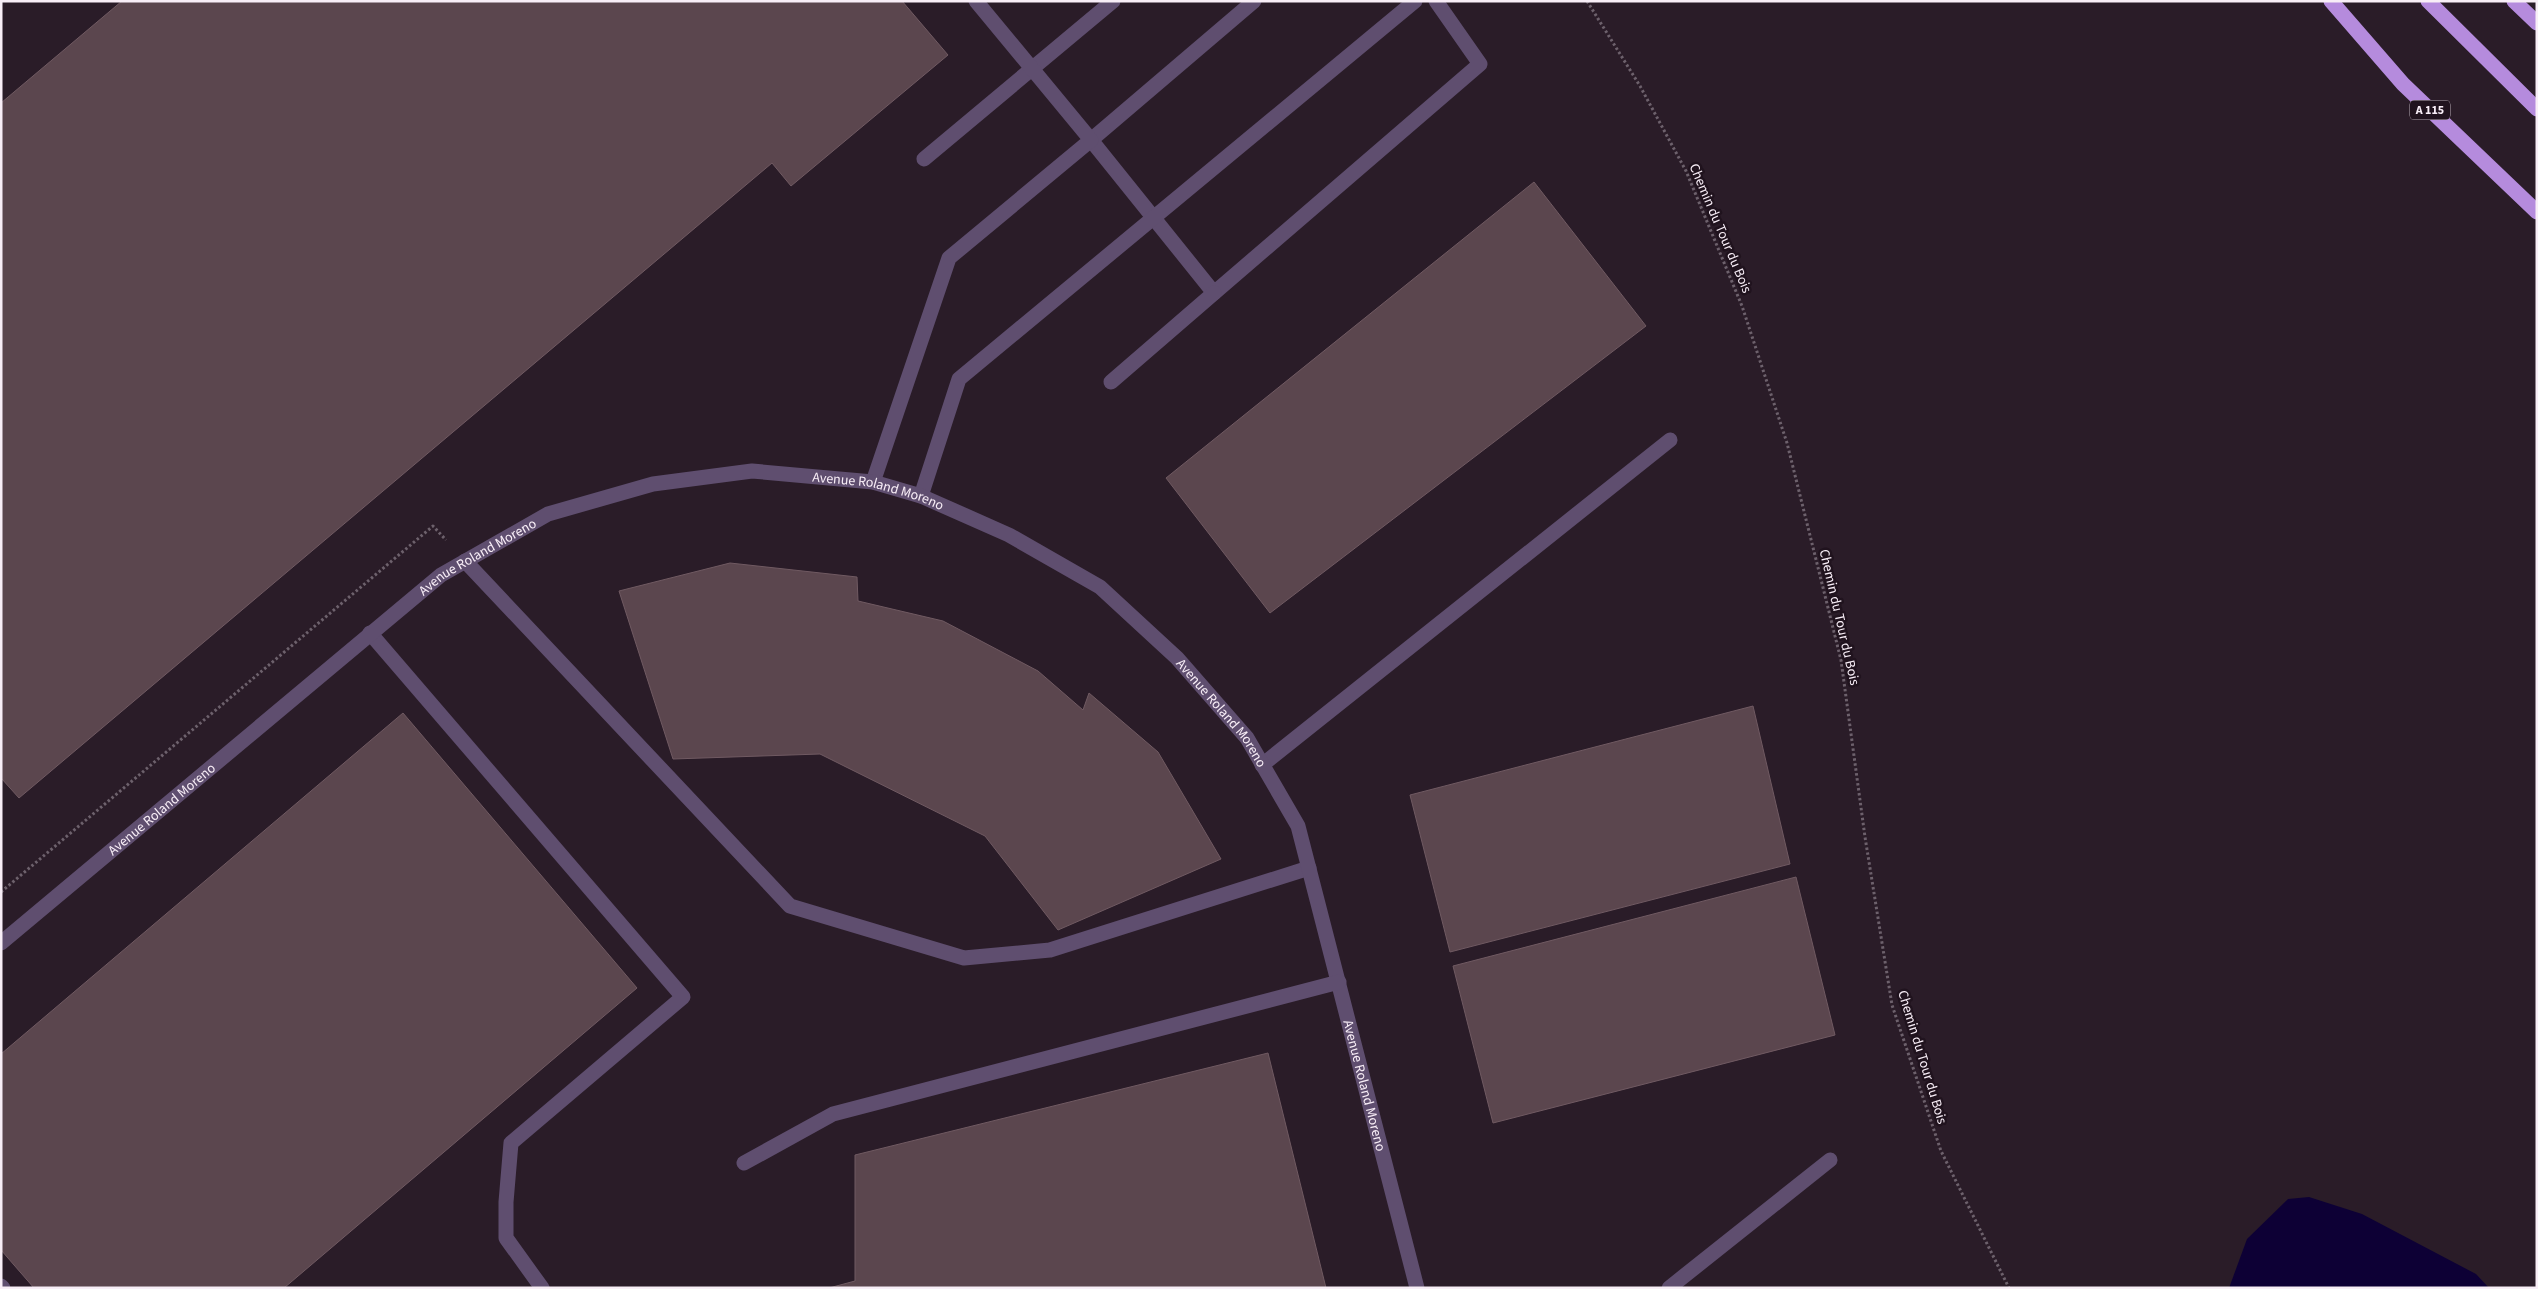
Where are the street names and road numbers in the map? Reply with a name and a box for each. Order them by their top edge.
road number: A 115 [2410,100,2450,120]
street label: Chemin du Tour du Bois [1684,161,1756,296]
street label: Avenue Roland Moreno [811,468,947,516]
street label: Avenue Roland Moreno [414,514,540,601]
street label: Chemin du Tour du Bois [1814,547,1864,687]
street label: Avenue Roland Moreno [1171,655,1271,771]
street label: Avenue Roland Moreno [104,759,220,861]
street label: Chemin du Tour du Bois [1892,988,1952,1127]
street label: Avenue Roland Moreno [1337,1018,1390,1154]

